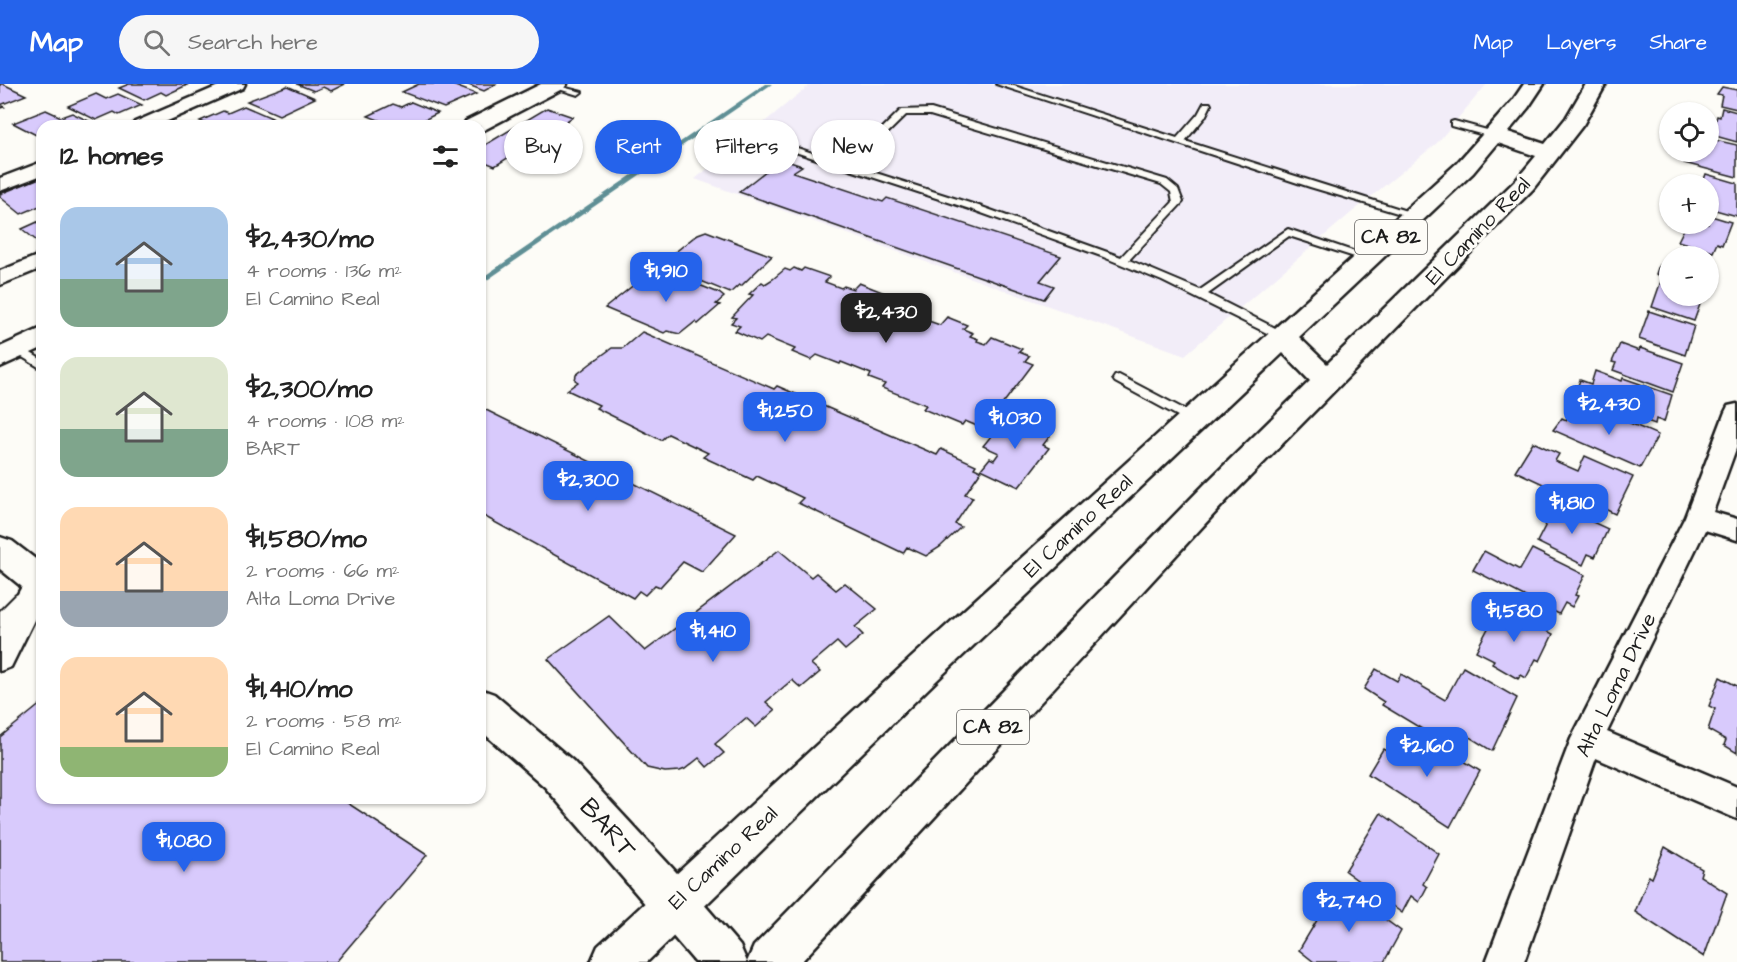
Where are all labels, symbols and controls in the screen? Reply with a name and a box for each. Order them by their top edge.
search box [119,15,539,69]
text: Map [30,23,83,62]
icon: search [140,26,173,59]
text: Search here [188,27,318,58]
text: Map [1473,28,1513,57]
text: Layers [1546,28,1616,57]
text: Share [1649,28,1707,57]
map controls [1659,102,1719,306]
button: locate [1659,102,1719,162]
chip: Buy [504,120,583,174]
chip: Rent [595,120,682,174]
chip: Filters [694,120,799,174]
chip: New [811,120,895,174]
text: 12 homes [60,138,163,174]
icon: filters [429,140,462,173]
street label: El Camino Real [1419,170,1537,292]
button: + [1659,174,1719,234]
road number: CA 82 [1355,220,1427,254]
text: $2,430/mo [246,221,374,257]
icon: home [108,231,180,303]
button: − [1659,246,1719,306]
pin: $1,910 [617,252,715,303]
text: 4 rooms · 136 m² [246,257,402,285]
text: $1,910 [644,257,688,285]
text: El Camino Real [246,285,380,313]
pin: $2,430 [837,293,935,344]
text: $2,430 [855,298,917,326]
text: $2,300/mo [246,371,373,407]
icon: home [108,381,180,453]
pin: $2,430 [1560,385,1658,436]
text: $2,430 [1578,390,1640,418]
pin: $1,250 [736,392,834,443]
text: $1,250 [757,397,813,425]
pin: $1,030 [966,399,1064,450]
text: $1,030 [989,404,1041,432]
text: 4 rooms · 108 m² [246,407,405,435]
text: BART [246,435,300,463]
pin: $2,300 [539,461,637,512]
text: $2,300 [557,466,619,494]
street label: El Camino Real [1017,468,1139,584]
pin: $1,810 [1523,484,1621,535]
text: $1,810 [1549,489,1595,517]
text: $1,580/mo [246,521,367,557]
icon: home [108,531,180,603]
text: 2 rooms · 66 m² [246,557,400,585]
text: Alta Loma Drive [246,585,395,613]
pin: $1,580 [1465,592,1563,643]
text: $1,580 [1486,597,1543,625]
street label: Alta Loma Drive [1569,608,1663,762]
pin: $1,410 [664,612,762,663]
text: $1,410 [690,617,736,645]
text: $1,410/mo [246,671,353,707]
icon: home [108,681,180,753]
text: 2 rooms · 58 m² [246,707,402,735]
road number: CA 82 [957,710,1029,744]
pin: $2,160 [1378,727,1476,778]
text: $2,160 [1400,732,1454,760]
text: El Camino Real [246,735,380,763]
street label: BART [571,790,645,867]
street label: El Camino Real [662,800,784,916]
pin: $1,080 [135,822,233,873]
text: $1,080 [156,827,212,855]
pin: $2,740 [1300,882,1398,933]
text: $2,740 [1317,887,1381,915]

